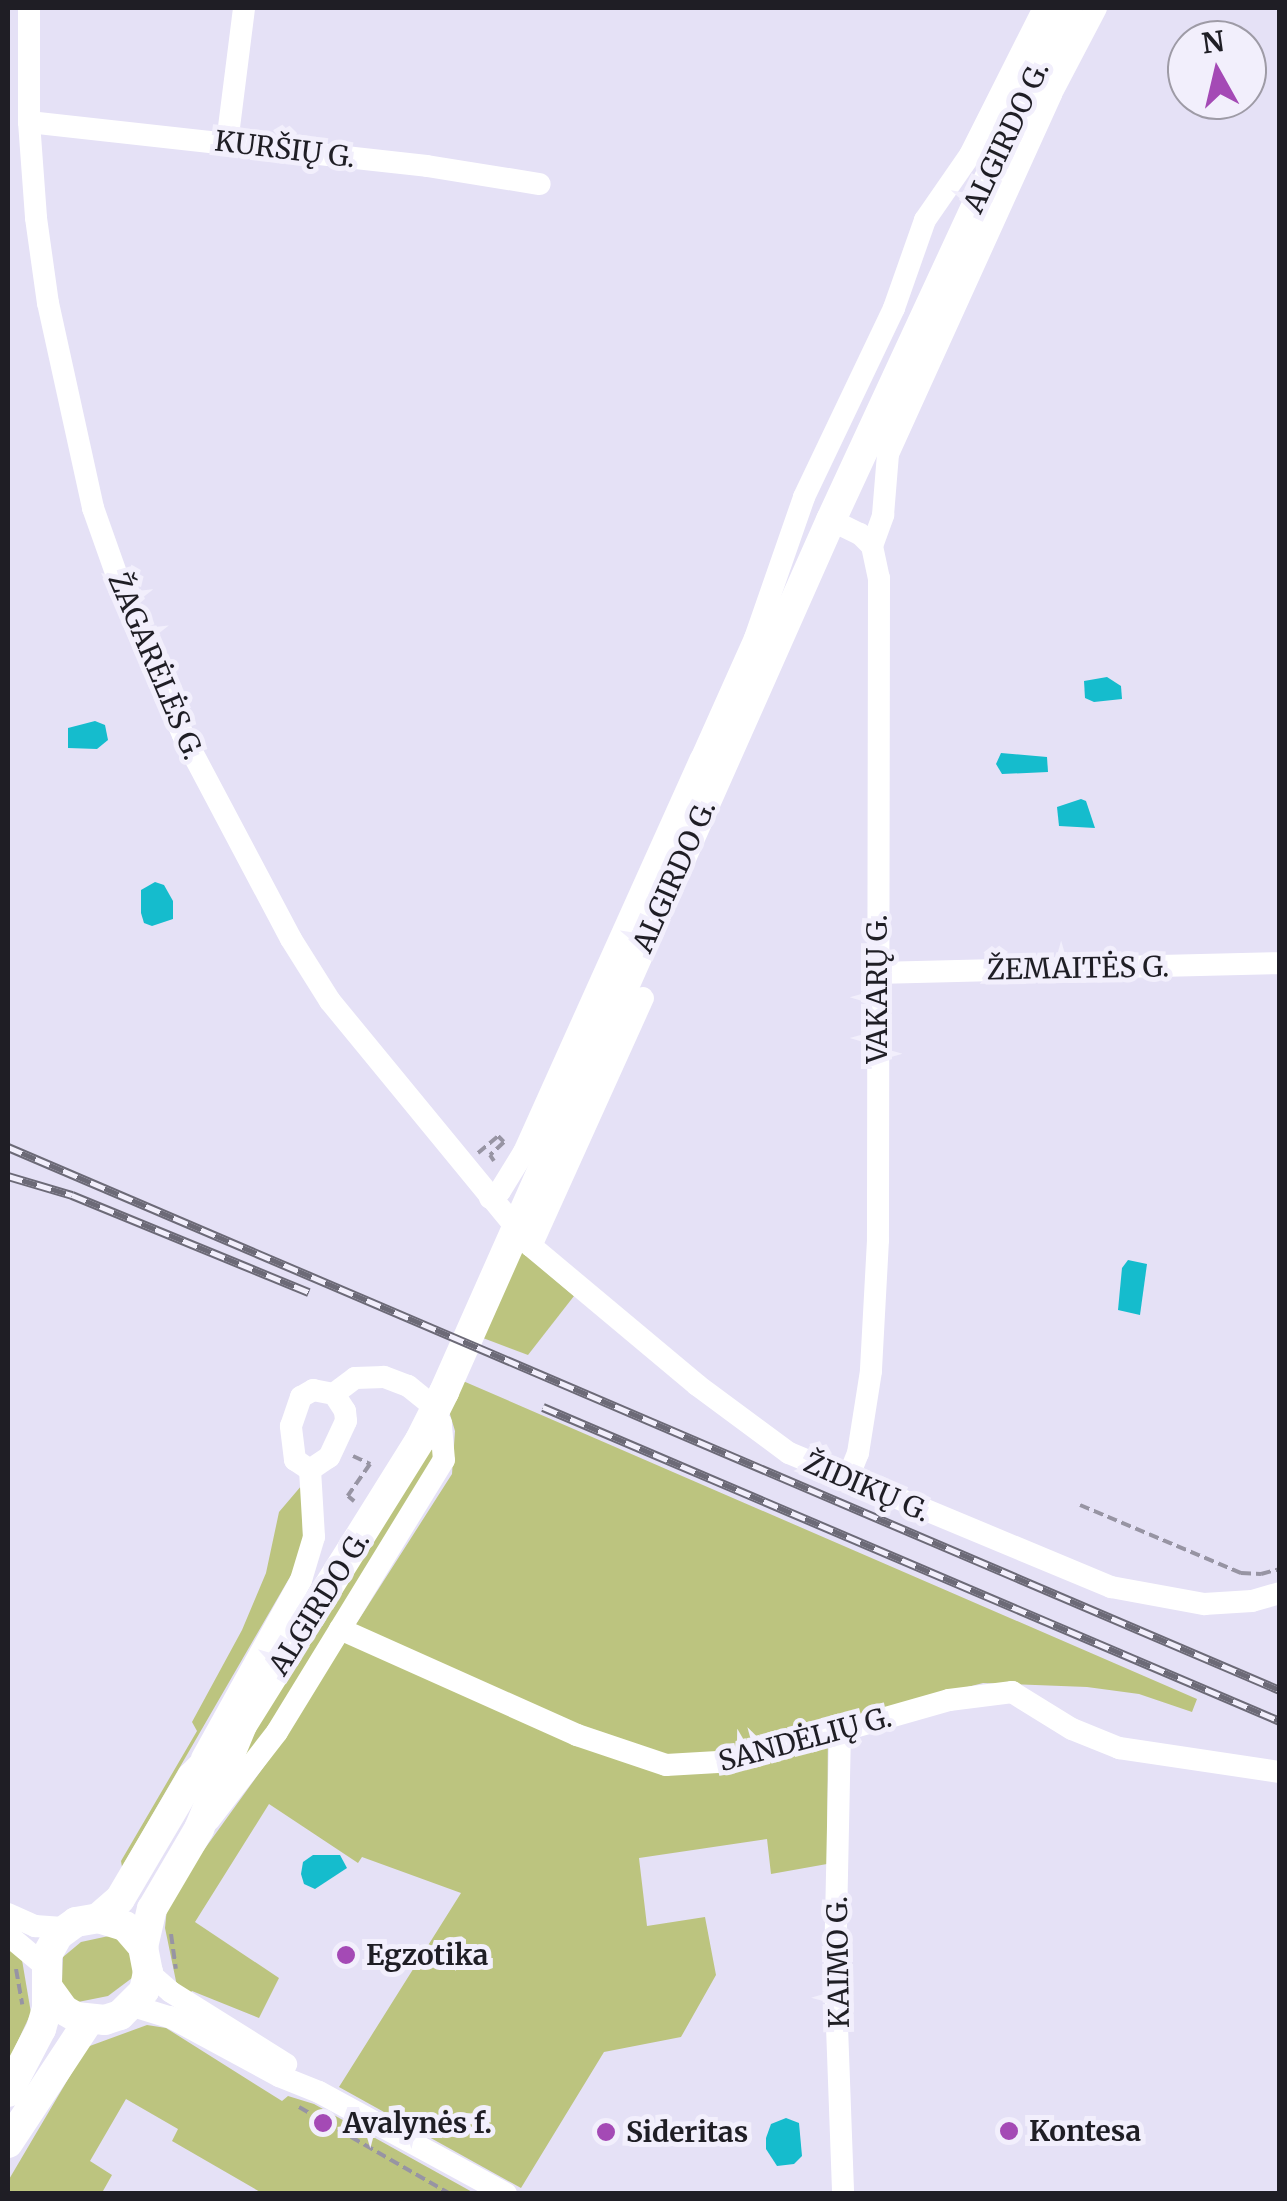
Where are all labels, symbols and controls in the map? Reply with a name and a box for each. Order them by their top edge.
north arrow [1167,20,1267,120]
text: N [1200,23,1227,62]
street label: ALGIRDO G. [956,56,1056,218]
street label: KURŠIŲ G. [213,124,357,174]
street label: ŽAGARĖLĖS G. [102,567,210,765]
street label: ALGIRDO G. [626,795,722,957]
street label: VAKARŲ G. [860,914,894,1064]
street label: ŽEMAITĖS G. [986,950,1170,986]
street label: ŽIDIKŲ G. [799,1445,935,1529]
street label: ALGIRDO G. [262,1525,376,1681]
street label: SANDĖLIŲ G. [715,1700,895,1778]
street label: KAIMO G. [820,1896,856,2028]
place label: Egzotika [366,1938,488,1972]
marker: Egzotika [335,1944,357,1966]
place label: Avalynės f. [343,2106,492,2140]
marker: Avalynės f. [312,2112,334,2134]
place label: Kontesa [1029,2114,1141,2148]
place label: Sideritas [626,2115,748,2149]
marker: Kontesa [998,2120,1020,2142]
marker: Sideritas [595,2121,617,2143]

